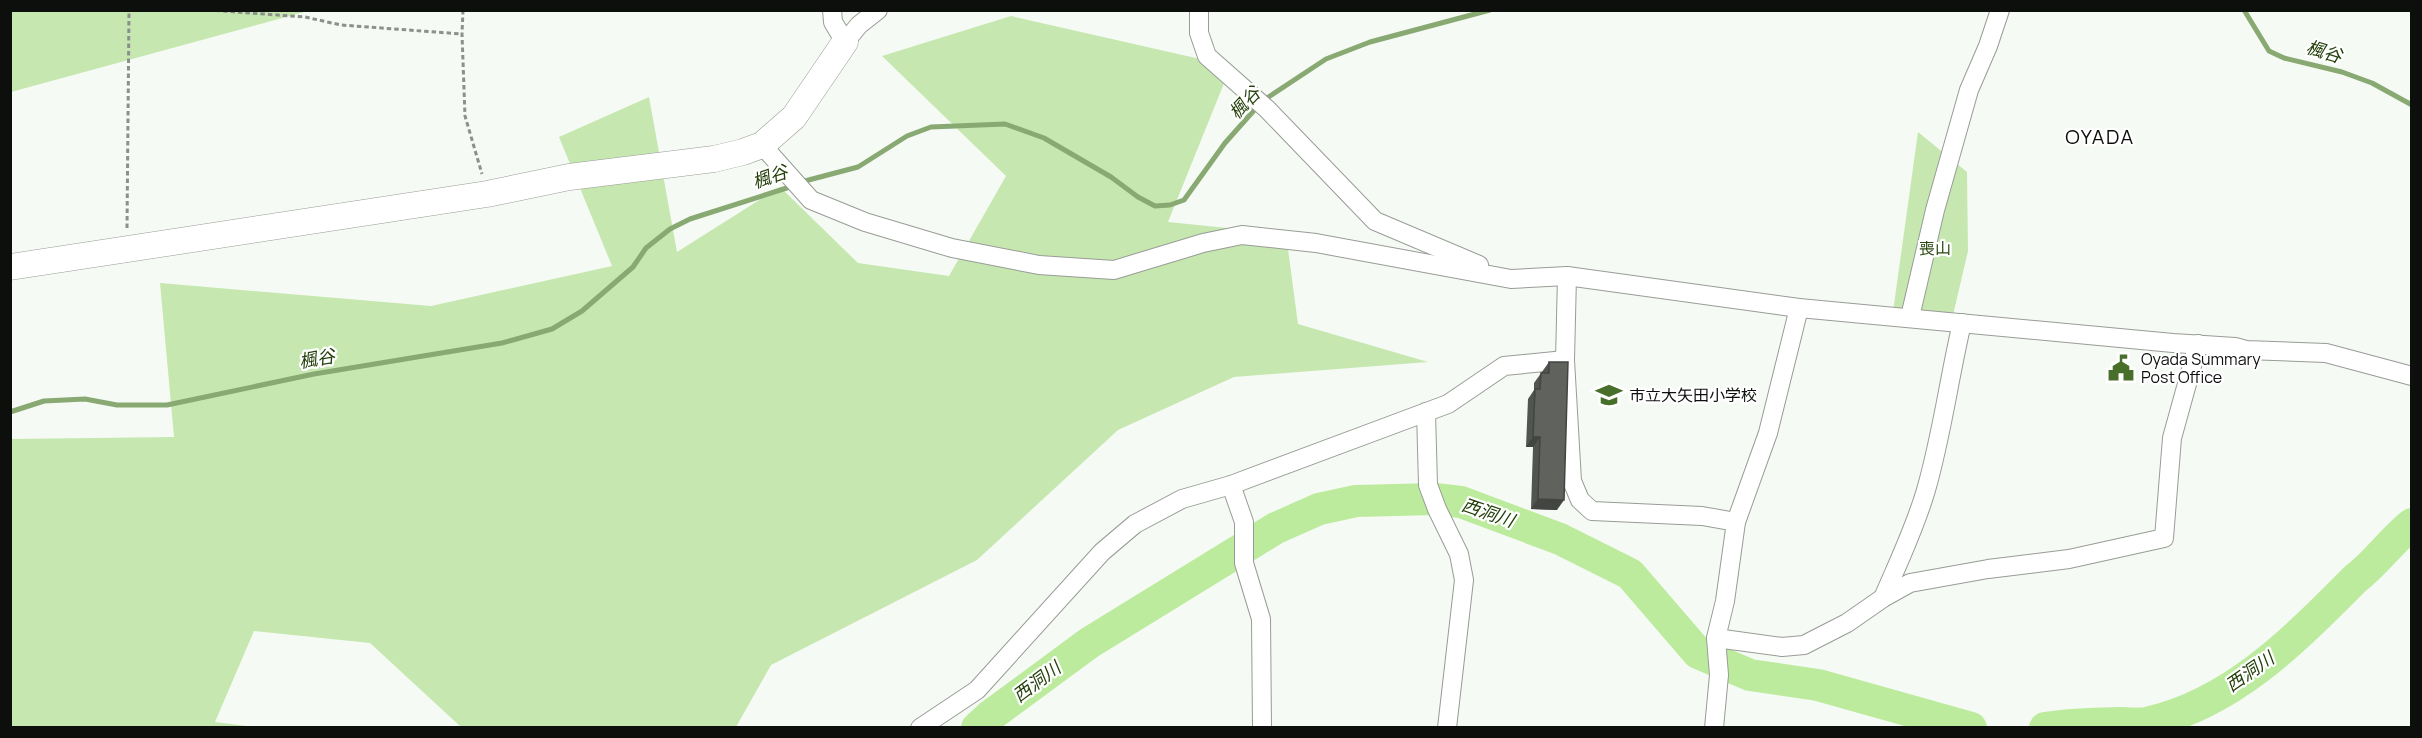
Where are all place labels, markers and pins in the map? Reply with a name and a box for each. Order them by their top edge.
place label: Oyada Summary Post Office [2141,348,2261,388]
public building icon: Oyada Summary Post Office [2106,353,2136,383]
school or university icon: 市立大矢田小学校 [1594,380,1624,410]
place label: 市立大矢田小学校 [1629,384,1757,406]

